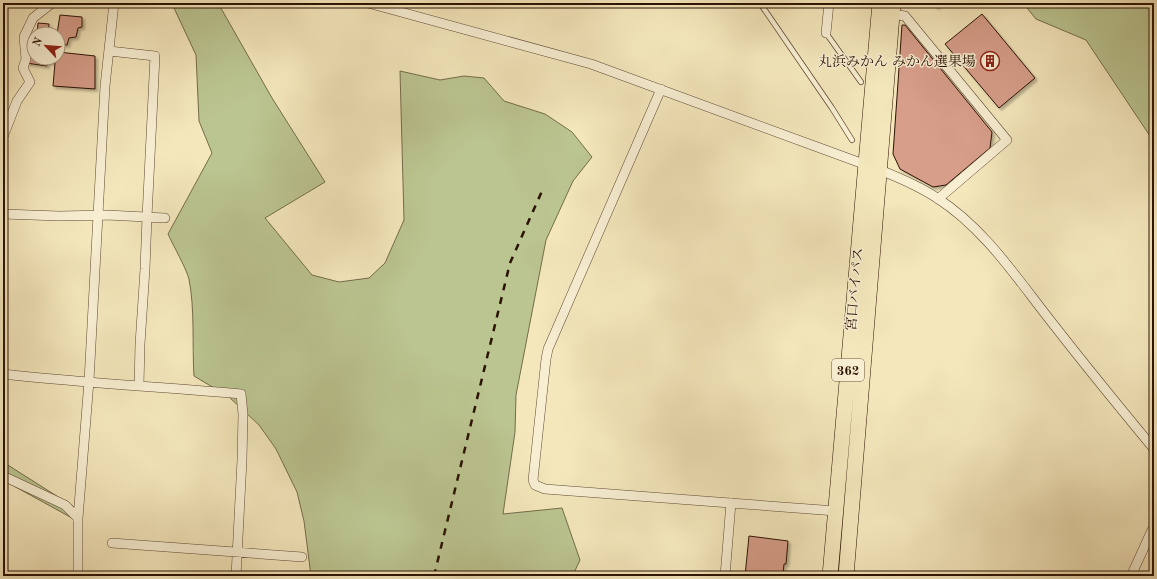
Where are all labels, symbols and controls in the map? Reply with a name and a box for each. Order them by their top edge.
north arrow [26,26,66,66]
text: N [32,36,45,48]
building icon: 丸浜みかん みかん選果場 [979,50,1001,72]
place label: 丸浜みかん みかん選果場 [818,54,976,69]
street label: 宮口バイパス [843,247,866,331]
road number: 362 [832,359,864,381]

